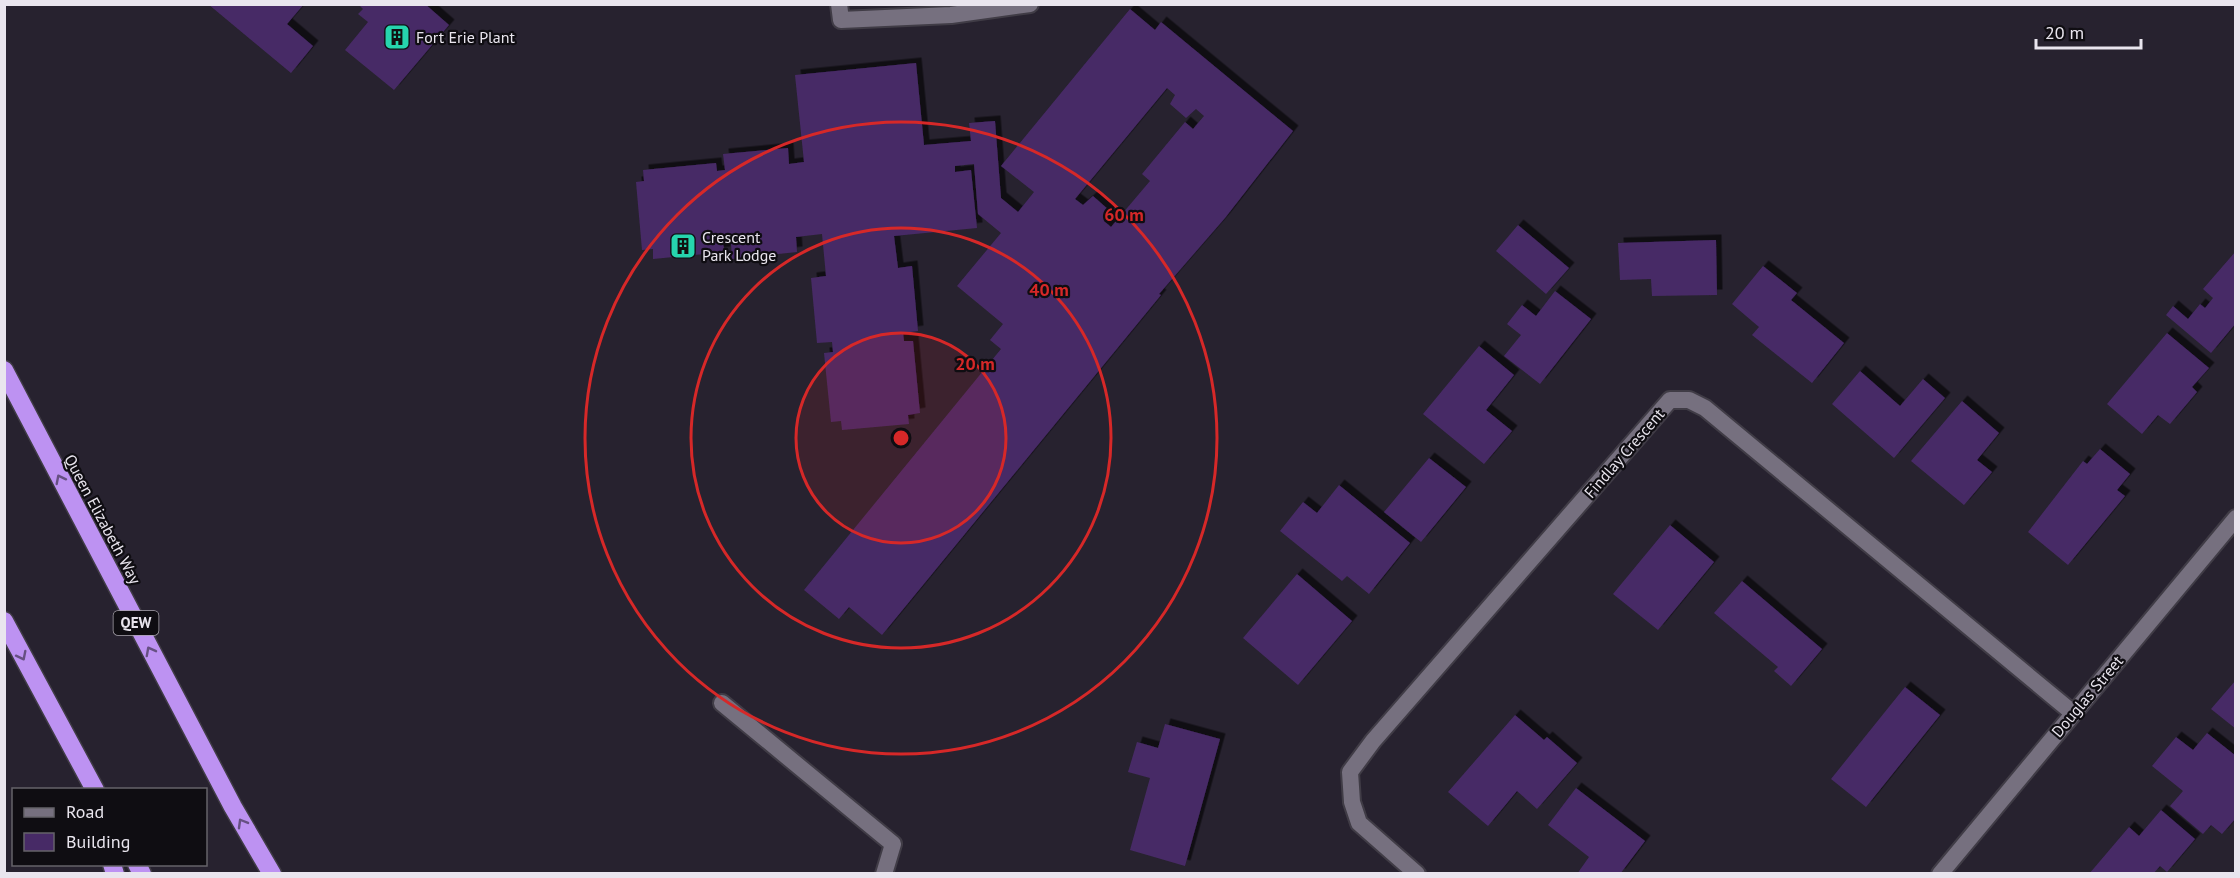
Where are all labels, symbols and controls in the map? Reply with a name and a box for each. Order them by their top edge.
scale bar [2036,12,2141,50]
text: 20 m [2045,21,2084,44]
building icon: Fort Erie Plant [382,22,412,52]
place label: Fort Erie Plant [416,27,515,47]
text: 60 m [1104,203,1144,226]
place label: Crescent Park Lodge [702,227,776,265]
building icon: Crescent Park Lodge [668,231,698,261]
text: 40 m [1029,278,1069,301]
text: 20 m [955,352,995,375]
street label: Findlay Crescent [1580,404,1669,502]
centre of rings [891,428,911,448]
street label: Queen Elizabeth Way [60,451,146,588]
one-way arrow [55,474,67,485]
road number: QEW [114,611,158,635]
one-way arrow [146,647,157,658]
one-way arrow [15,650,27,661]
street label: Douglas Street [2047,651,2127,741]
legend [12,788,207,866]
text: Road [66,800,104,823]
one-way arrow [238,819,249,830]
text: Building [66,830,130,853]

